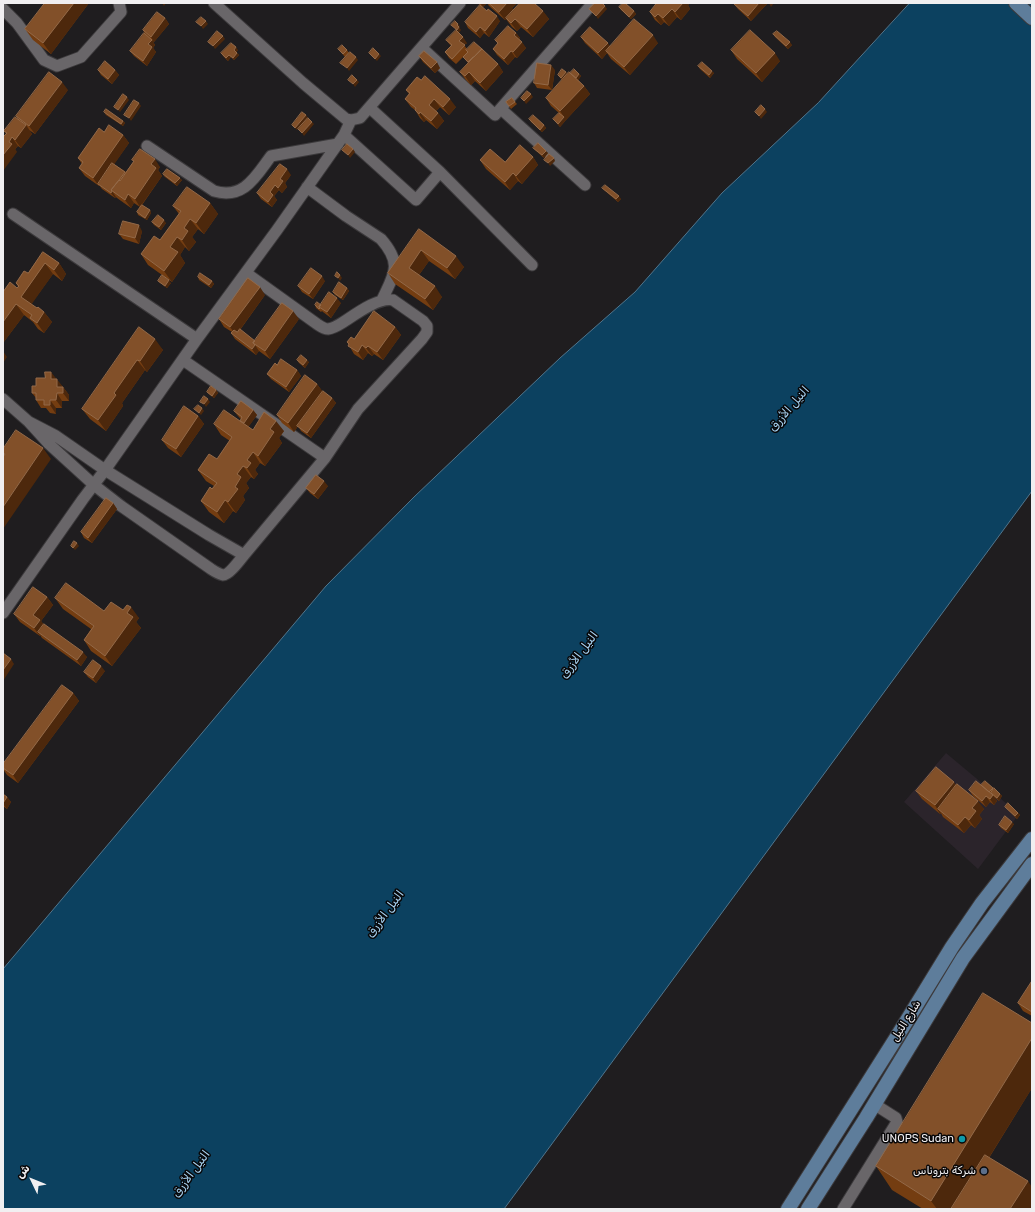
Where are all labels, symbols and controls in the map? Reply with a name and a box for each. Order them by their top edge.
water label: النيل الأزرق [766,384,812,434]
water label: النيل الأزرق [557,629,601,681]
water label: النيل الأزرق [363,888,407,940]
street label: شارع النيل [888,998,924,1044]
place label: UNOPS Sudan [882,1132,954,1146]
marker: UNOPS Sudan [957,1134,967,1144]
water label: النيل الأزرق [169,1148,213,1200]
north arrow [12,1160,52,1200]
text: ش [13,1162,32,1181]
place label: شركة بتروناس [913,1164,976,1178]
marker: شركة بتروناس [979,1166,989,1176]

